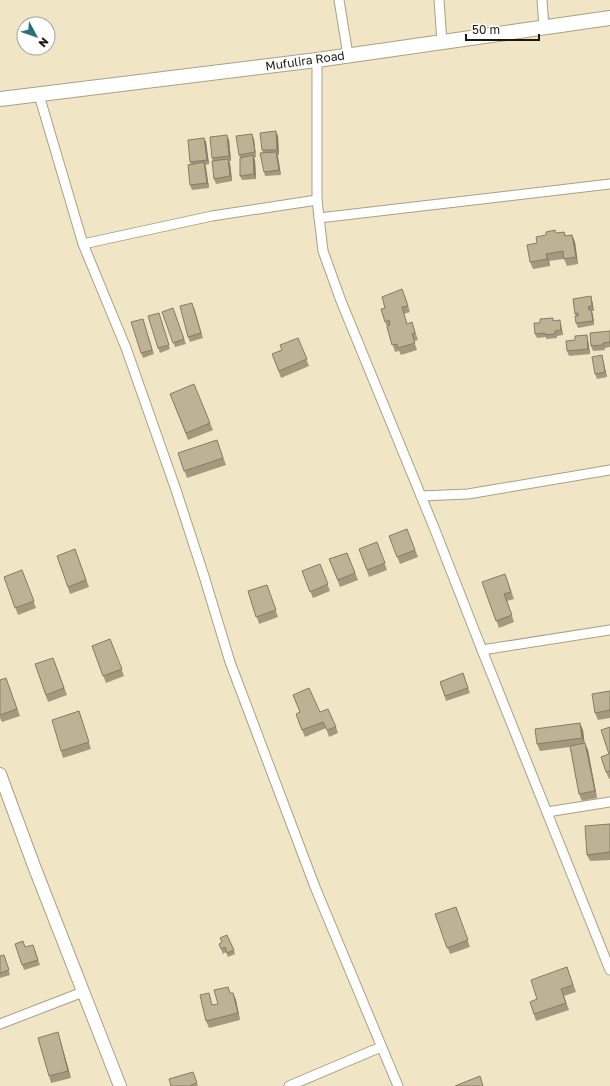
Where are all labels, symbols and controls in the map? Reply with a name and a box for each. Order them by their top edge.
north arrow [16,16,56,56]
scale bar [466,16,539,42]
text: 50 m [472,22,500,37]
text: N [36,35,52,50]
street label: Mufulira Road [264,48,346,74]

